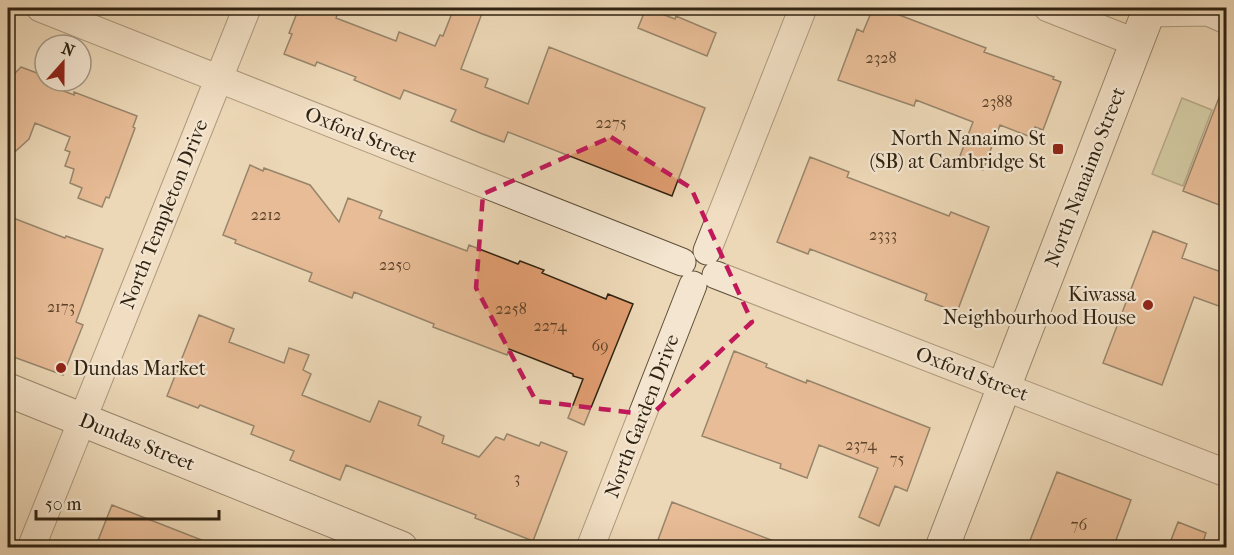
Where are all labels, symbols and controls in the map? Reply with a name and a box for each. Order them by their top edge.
north arrow [33,33,93,93]
text: N [59,38,78,61]
house number: 2328 [865,48,897,67]
street label: North Nanaimo Street [1040,84,1130,270]
house number: 2388 [982,92,1012,111]
street label: Oxford Street [302,102,420,168]
house number: 2275 [595,113,627,132]
street label: North Templeton Drive [115,116,213,312]
place label: North Nanaimo St (SB) at Cambridge St [869,127,1046,173]
marker: North Nanaimo St (SB) at Cambridge St [1051,142,1065,156]
house number: 2212 [251,205,281,224]
house number: 2333 [869,225,897,244]
house number: 2250 [379,255,411,274]
place label: Kiwassa Neighbourhood House [943,283,1137,329]
house number: 2173 [47,297,75,316]
marker: Kiwassa Neighbourhood House [1141,298,1155,312]
house number: 2258 [495,299,527,318]
house number: 2274 [533,316,567,335]
street label: North Garden Drive [600,331,684,501]
house number: 69 [591,336,609,355]
street label: Oxford Street [912,342,1032,406]
place label: Dundas Market [73,357,206,380]
marker: Dundas Market [54,361,68,375]
street label: Dundas Street [76,408,198,476]
house number: 2374 [845,435,877,454]
house number: 75 [890,449,904,468]
house number: 3 [514,468,520,487]
scale bar [36,483,219,521]
text: 50 m [45,494,82,515]
house number: 76 [1071,515,1088,534]

